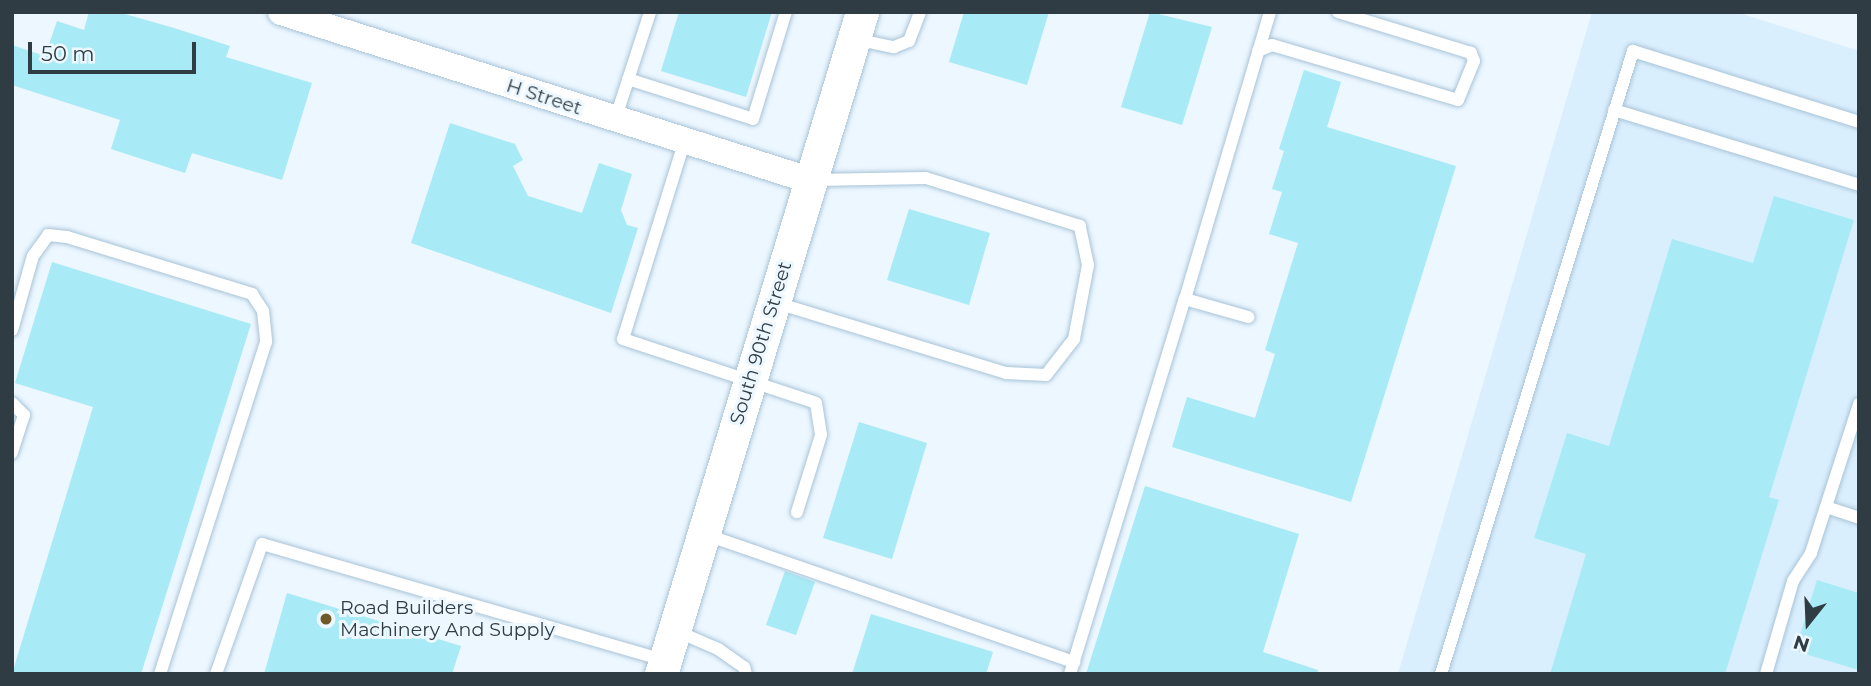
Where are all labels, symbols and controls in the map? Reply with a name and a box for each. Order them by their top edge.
scale bar [32,28,200,72]
text: 50 m [41,41,95,66]
street label: H Street [503,74,585,120]
street label: South 90th Street [725,259,797,427]
north arrow [1773,588,1843,658]
place label: Road Builders Machinery And Supply [340,597,555,641]
marker: Road Builders Machinery And Supply [318,611,334,627]
text: N [1791,630,1812,657]

